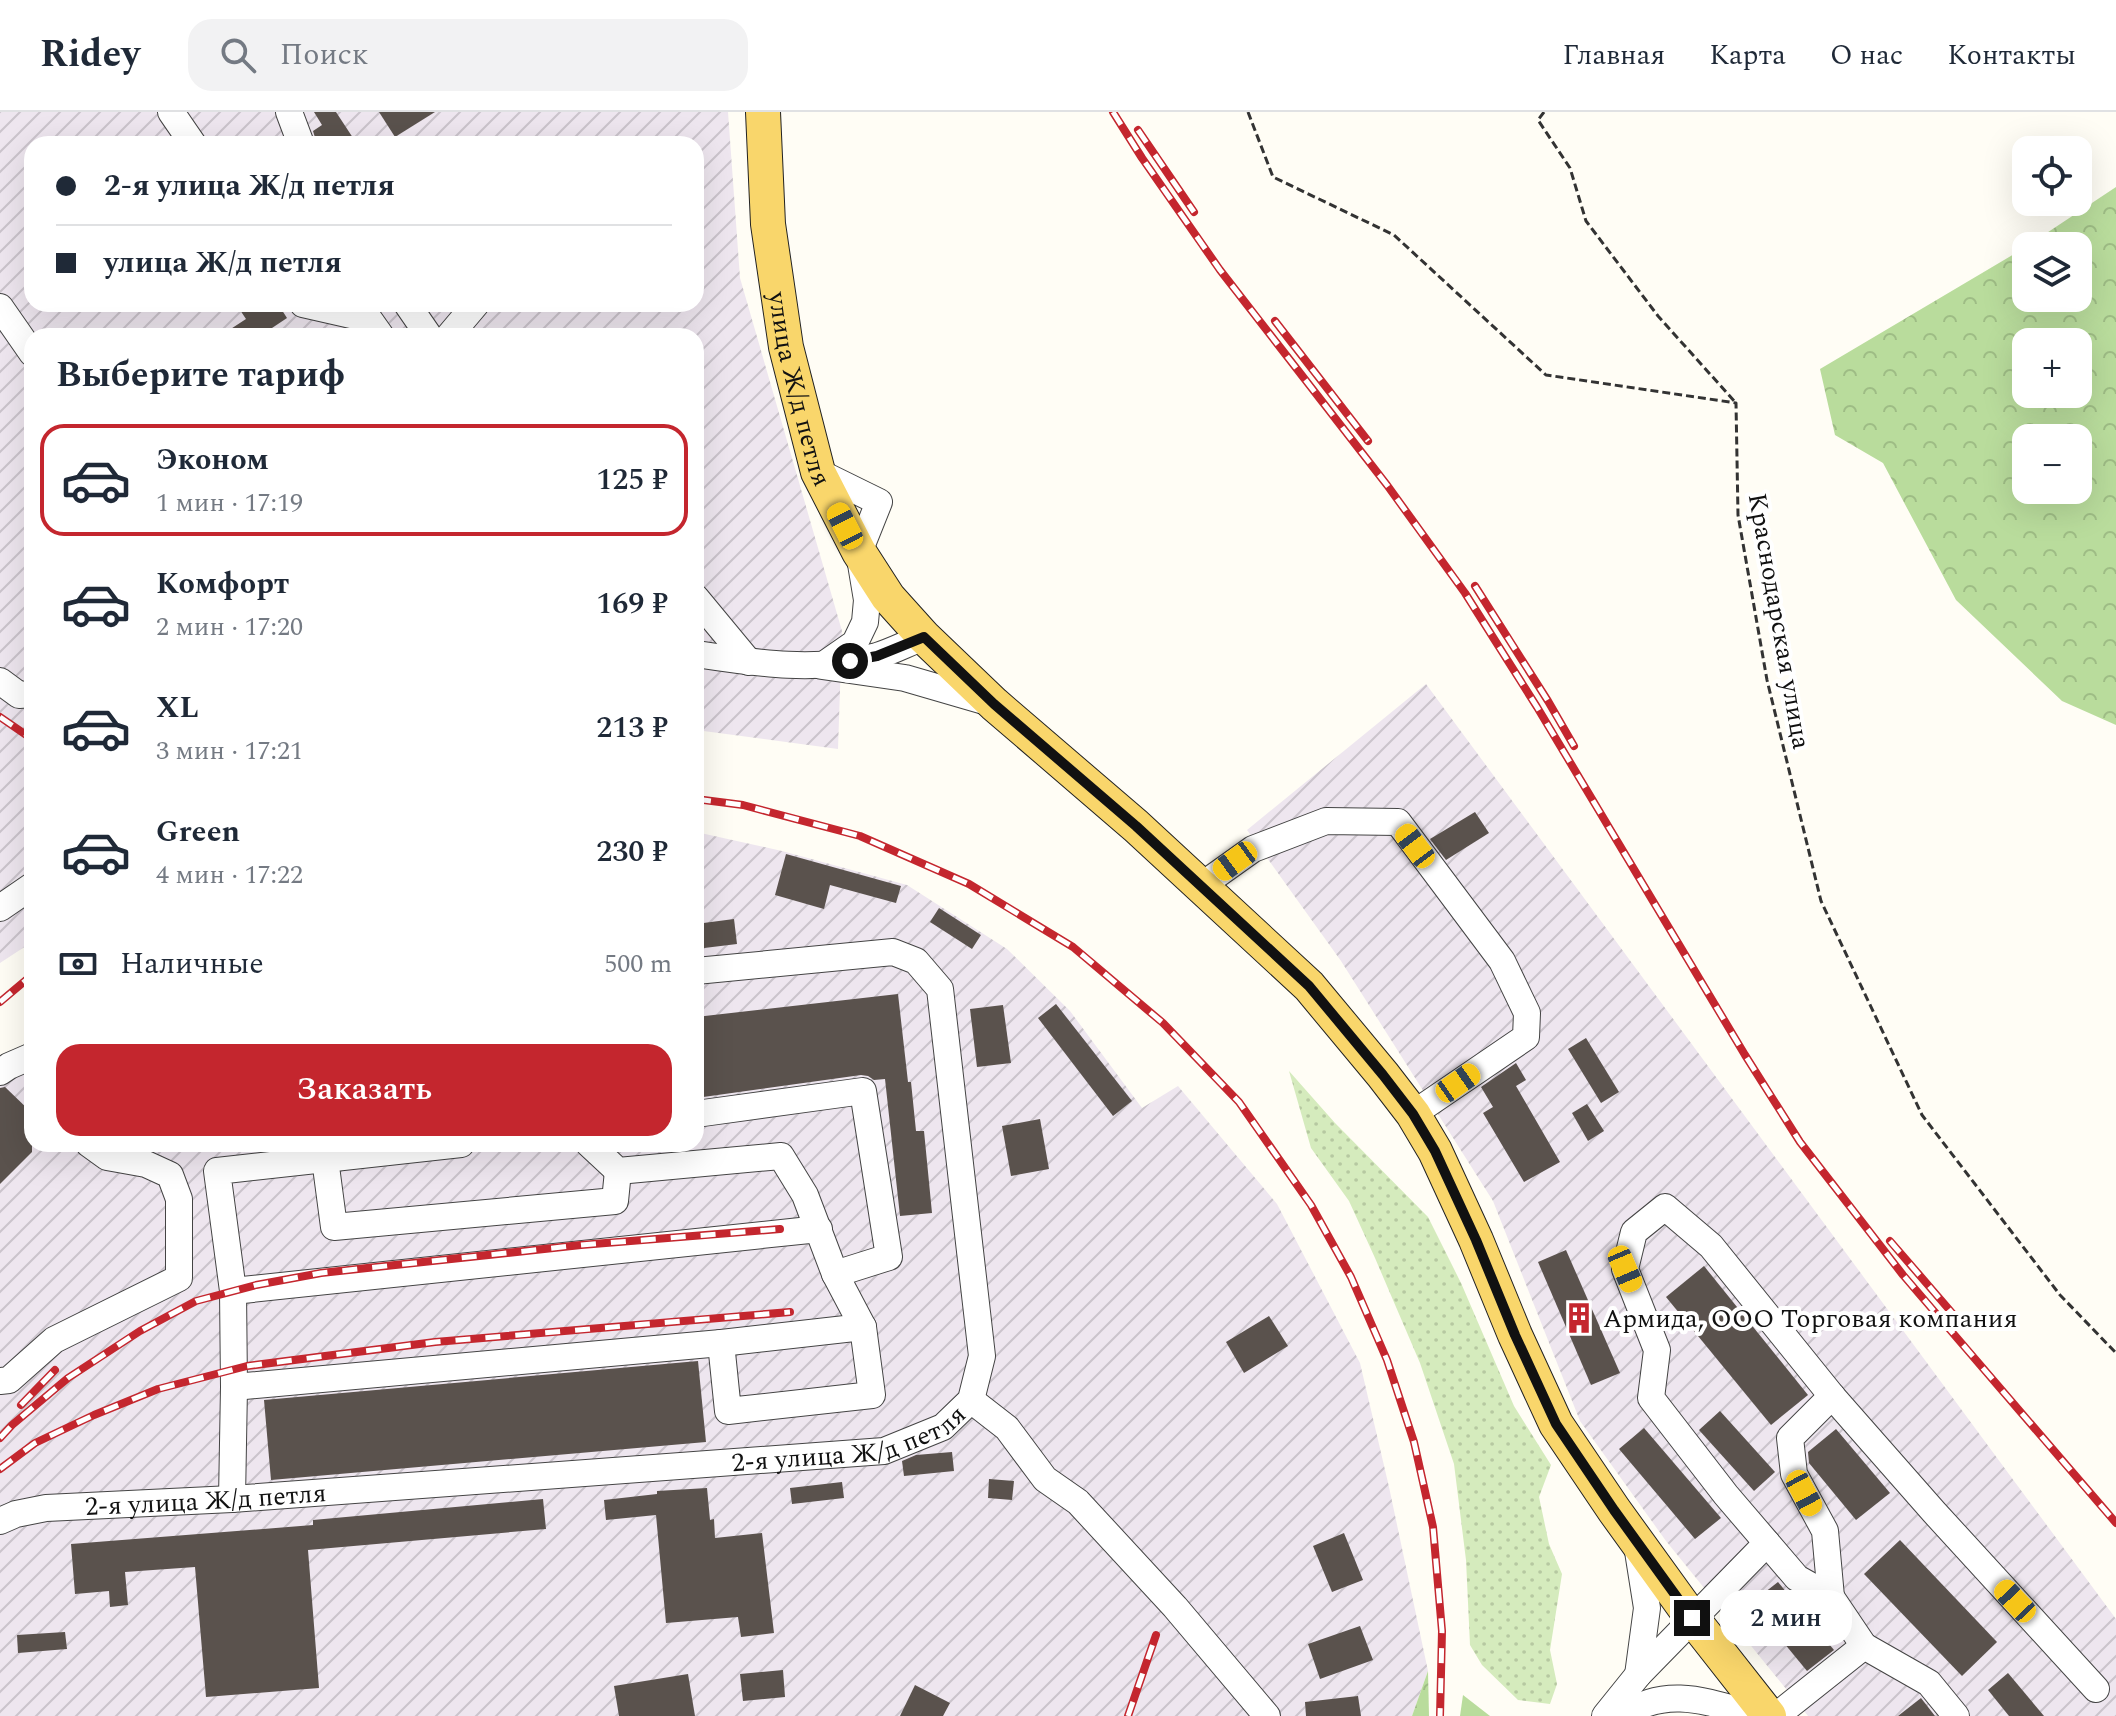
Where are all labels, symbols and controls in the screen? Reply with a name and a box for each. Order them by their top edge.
search box [188,19,748,91]
text: Ridey [40,26,140,84]
text: Поиск [280,32,369,78]
icon: search [216,33,260,77]
text: Главная [1563,34,1665,77]
text: Карта [1709,34,1786,77]
text: О нас [1830,34,1903,77]
text: Контакты [1947,34,2076,77]
map controls [2012,136,2092,504]
button: locate [2012,136,2092,216]
text: 2-я улица Ж/д петля [104,163,395,209]
button: layers [2012,232,2092,312]
text: улица Ж/д петля [104,240,342,286]
street label: улица Ж/д петля [757,288,841,494]
button: + [2012,328,2092,408]
text: Выберите тариф [56,348,345,403]
button: − [2012,424,2092,504]
text: Эконом [156,437,269,483]
icon: car [60,444,132,516]
text: 125 ₽ [596,457,668,503]
text: 1 мин · 17:19 [156,483,303,523]
street label: Краснодарская улица [1737,490,1821,753]
car [823,499,867,553]
text: Комфорт [156,561,289,607]
icon: car [60,568,132,640]
text: 169 ₽ [596,581,668,627]
text: 2 мин · 17:20 [156,607,303,647]
route start [832,643,868,679]
text: XL [156,685,199,731]
icon: car [60,692,132,764]
text: 213 ₽ [596,705,668,751]
text: 3 мин · 17:21 [156,731,303,771]
text: Green [156,809,240,855]
icon: car [60,816,132,888]
car [1391,820,1439,872]
text: 230 ₽ [596,829,668,875]
car [1209,837,1261,885]
text: 4 мин · 17:22 [156,855,303,895]
text: Наличные [120,941,264,987]
icon: cash [56,942,100,986]
text: 500 m [604,944,672,984]
button: Заказать [56,1044,672,1136]
car [1431,1059,1485,1107]
car [1605,1242,1645,1296]
place label: Армида, ООО Торговая компания [1603,1299,2017,1339]
building icon: Армида, ООО Торговая компания [1562,1301,1596,1335]
street label: 2-я улица Ж/д петля [730,1396,976,1483]
car [1782,1466,1826,1520]
street label: 2-я улица Ж/д петля [84,1473,328,1527]
car [1990,1575,2040,1627]
callout: 2 мин [1720,1590,1852,1646]
text: 2 мин [1750,1598,1822,1638]
route end [1674,1600,1710,1636]

